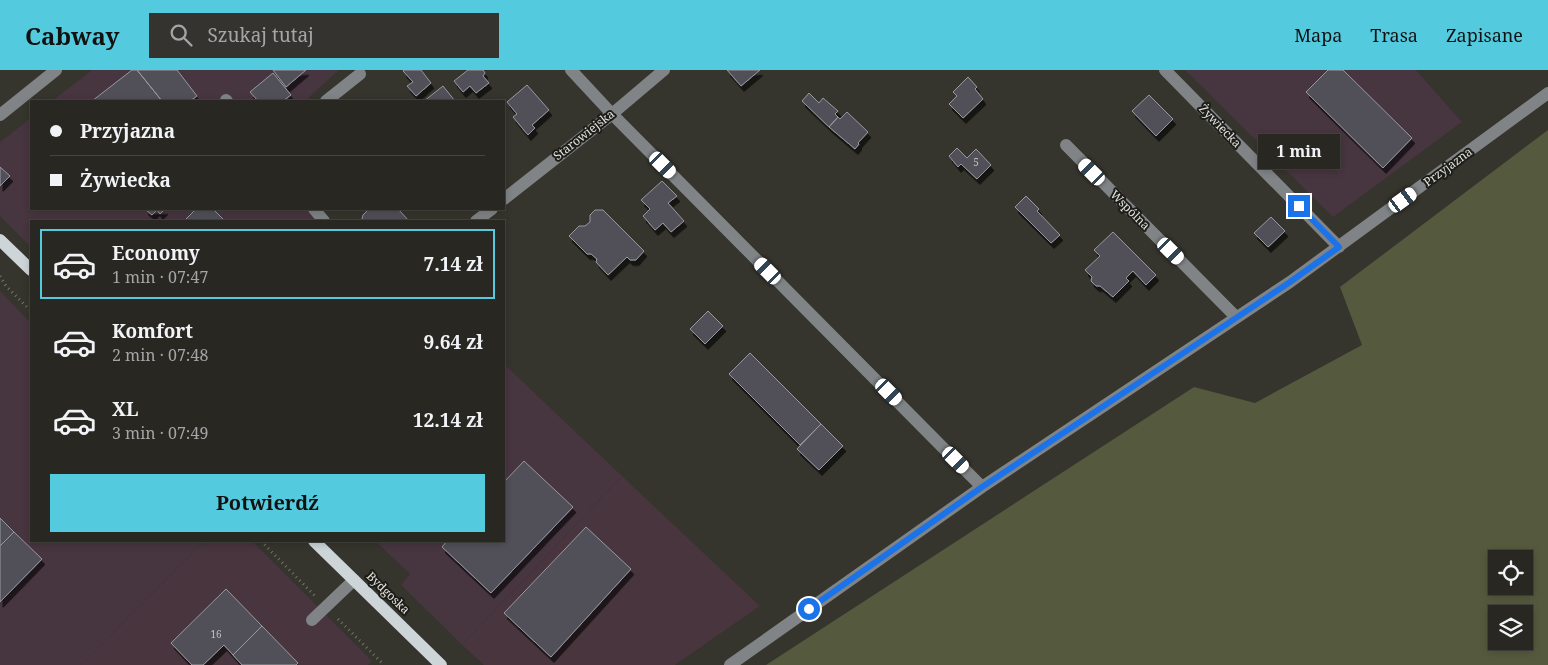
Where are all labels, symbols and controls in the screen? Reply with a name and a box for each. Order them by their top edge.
search box [149,13,499,58]
text: Cabway [25,19,119,52]
icon: search [167,21,195,49]
text: Szukaj tutaj [207,22,314,48]
text: Mapa [1294,23,1342,47]
text: Trasa [1370,23,1418,47]
text: Zapisane [1446,23,1523,47]
street label: Żywiecka [1195,100,1245,151]
street label: Starowiejska [550,105,618,164]
text: Przyjazna [80,118,175,144]
callout: 1 min [1258,134,1340,168]
text: 1 min [1276,140,1322,162]
street label: Przyjazna [1420,143,1476,190]
car [647,149,678,181]
house number: 5 [973,155,979,169]
car [1076,156,1107,188]
text: Żywiecka [80,167,171,193]
car [1386,185,1419,215]
street label: Wspólna [1107,186,1154,233]
route end [1288,195,1310,217]
car [1155,235,1186,267]
text: Economy [112,240,200,266]
icon: car [52,242,97,287]
text: 7.14 zł [424,251,483,277]
car [752,255,783,287]
text: 1 min · 07:47 [112,266,208,288]
text: Komfort [112,318,193,344]
icon: car [52,320,97,365]
text: 9.64 zł [424,329,483,355]
text: 2 min · 07:48 [112,344,208,366]
car [873,376,904,408]
text: XL [112,396,138,422]
icon: car [52,398,97,443]
text: 12.14 zł [413,407,483,433]
text: 3 min · 07:49 [112,422,208,444]
car [940,444,971,476]
button: Potwierdź [50,474,485,532]
map controls [1488,550,1533,650]
button: locate [1488,550,1533,595]
street label: Bydgoska [363,568,414,618]
route start [798,598,820,620]
button: layers [1488,605,1533,650]
house number: 16 [210,627,222,641]

